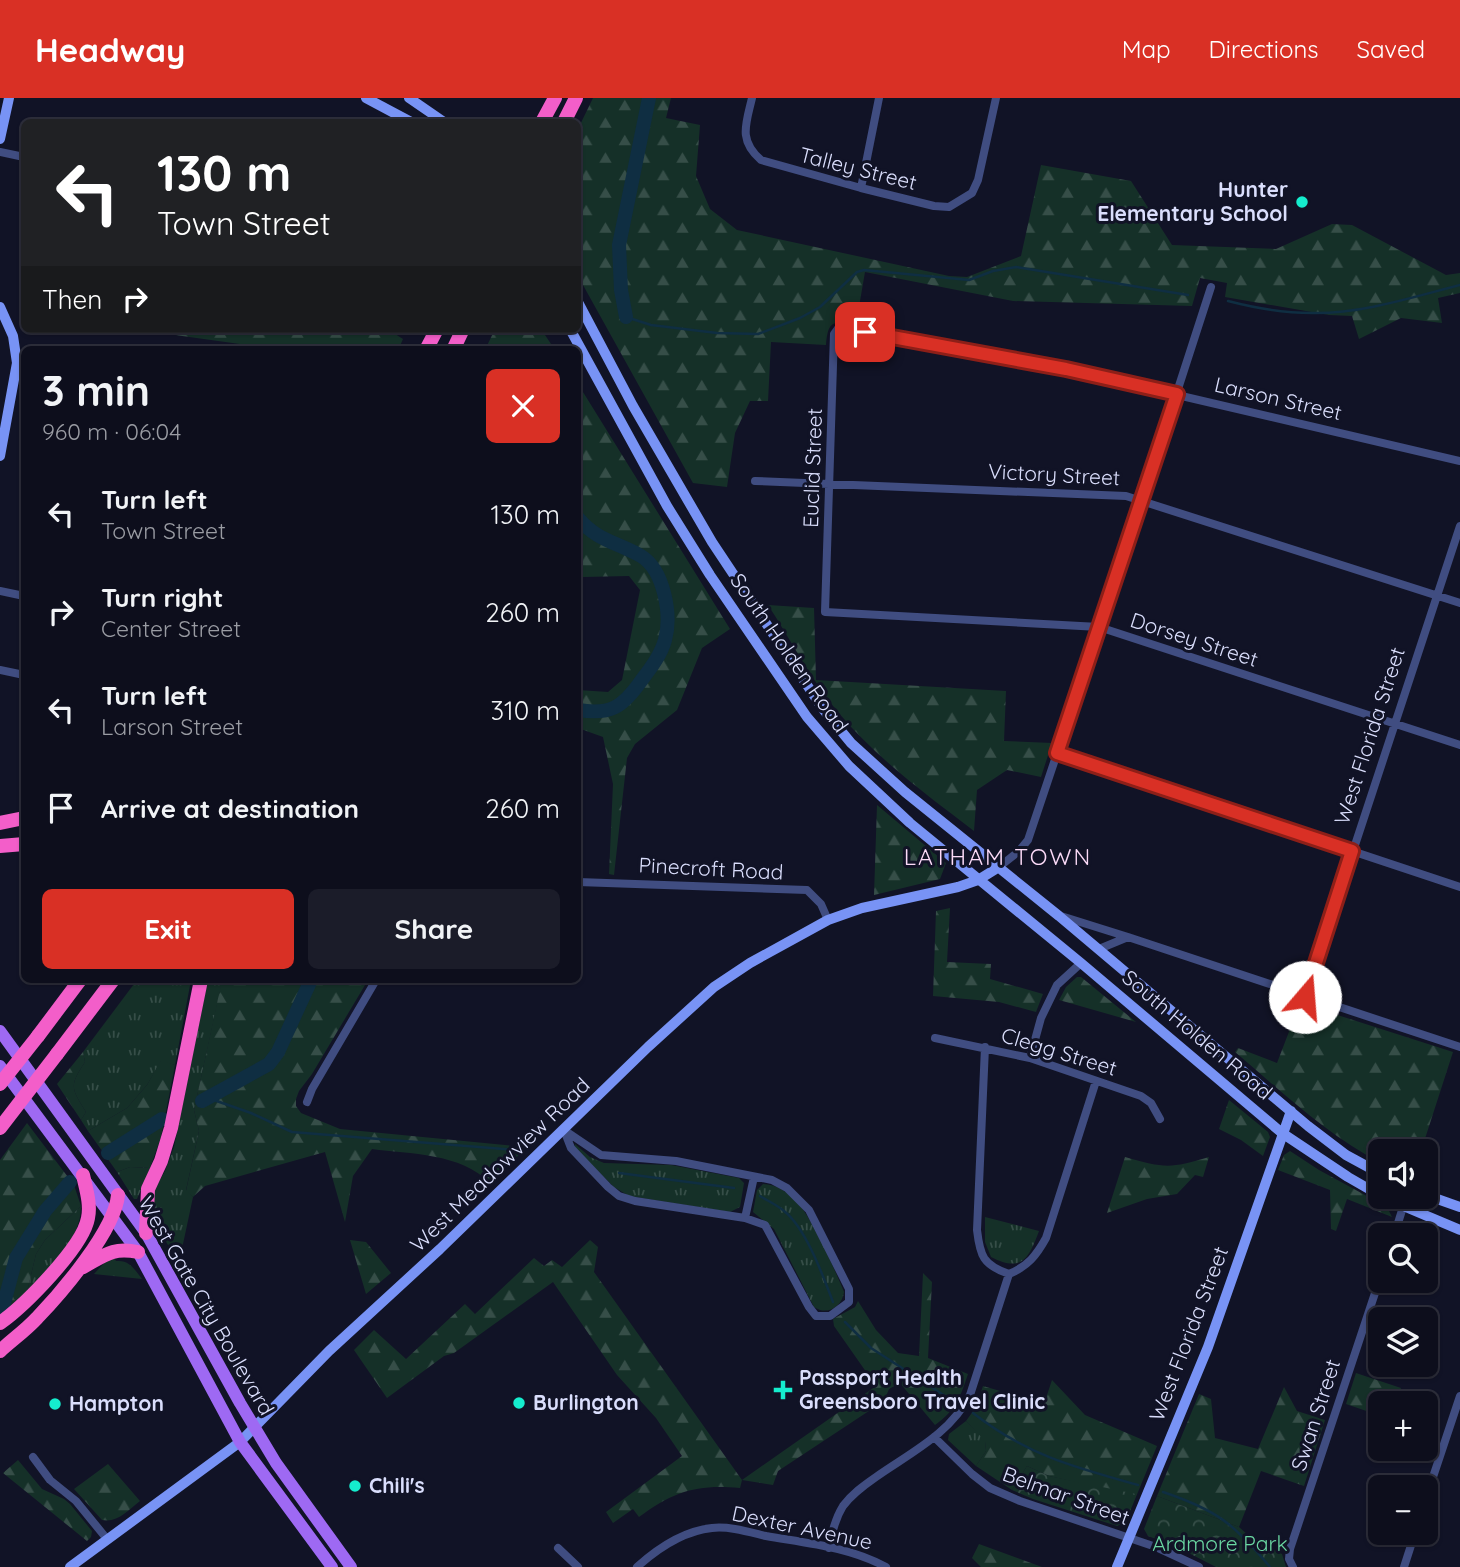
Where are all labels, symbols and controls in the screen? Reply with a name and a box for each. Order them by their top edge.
text: Headway [35,29,185,70]
text: Map [1122,34,1171,64]
text: Directions [1209,34,1319,64]
text: Saved [1357,34,1425,64]
street label: Talley Street [797,141,919,195]
text: 130 m [157,142,291,203]
icon: left [42,147,133,238]
place label: Hunter Elementary School [1097,176,1288,226]
marker: Hunter Elementary School [1294,194,1310,210]
text: Town Street [157,203,331,243]
icon: right [116,280,154,318]
text: Then [42,283,102,316]
pin [835,302,895,362]
icon: arrive [846,313,884,351]
text: 3 min [42,364,150,417]
button: close [486,369,560,443]
street label: Larson Street [1212,371,1344,425]
street label: Euclid Street [797,408,827,528]
text: 960 m · 06:04 [42,417,181,446]
street label: Victory Street [987,458,1121,490]
text: Turn left [101,483,208,516]
icon: left [42,495,80,533]
text: 130 m [490,498,560,531]
text: Town Street [101,516,226,545]
street label: South Holden Road [725,568,854,737]
text: Turn right [101,581,223,614]
icon: right [42,593,80,631]
text: 260 m [485,596,560,629]
street label: Dorsey Street [1127,606,1261,672]
text: Center Street [101,614,241,643]
street label: West Florida Street [1328,644,1410,828]
text: Turn left [101,679,208,712]
icon: left [42,691,80,729]
text: 310 m [490,694,560,727]
text: Larson Street [101,712,243,741]
icon: arrive [42,789,80,827]
text: Arrive at destination [101,792,359,825]
text: 260 m [485,792,560,825]
district label: LATHAM TOWN [904,842,1092,871]
street label: Pinecroft Road [638,851,784,885]
button: Exit [42,889,294,969]
button: Share [308,889,560,969]
position arrow [1268,960,1342,1034]
street label: South Holden Road [1117,964,1278,1105]
street label: Clegg Street [998,1021,1120,1081]
street label: West Meadowview Road [404,1072,595,1257]
map controls [1368,1139,1438,1545]
button: sound [1368,1139,1438,1209]
street label: West Gate City Boulevard [133,1191,280,1420]
button: search [1368,1223,1438,1293]
street label: West Florida Street [1143,1243,1233,1425]
button: layers [1368,1307,1438,1377]
street label: Swan Street [1285,1356,1345,1474]
place label: Passport Health Greensboro Travel Clinic [799,1364,1045,1414]
marker: Passport Health Greensboro Travel Clinic [773,1380,793,1400]
place label: Burlington [533,1389,639,1415]
place label: Hampton [69,1390,164,1416]
button: + [1368,1391,1438,1461]
marker: Burlington [511,1395,527,1411]
marker: Hampton [47,1396,63,1412]
street label: Belmar Street [999,1460,1133,1530]
place label: Chili's [369,1472,425,1498]
button: − [1368,1475,1438,1545]
marker: Chili's [347,1478,363,1494]
street label: Dexter Avenue [730,1499,875,1555]
park label: Ardmore Park [1152,1530,1288,1556]

